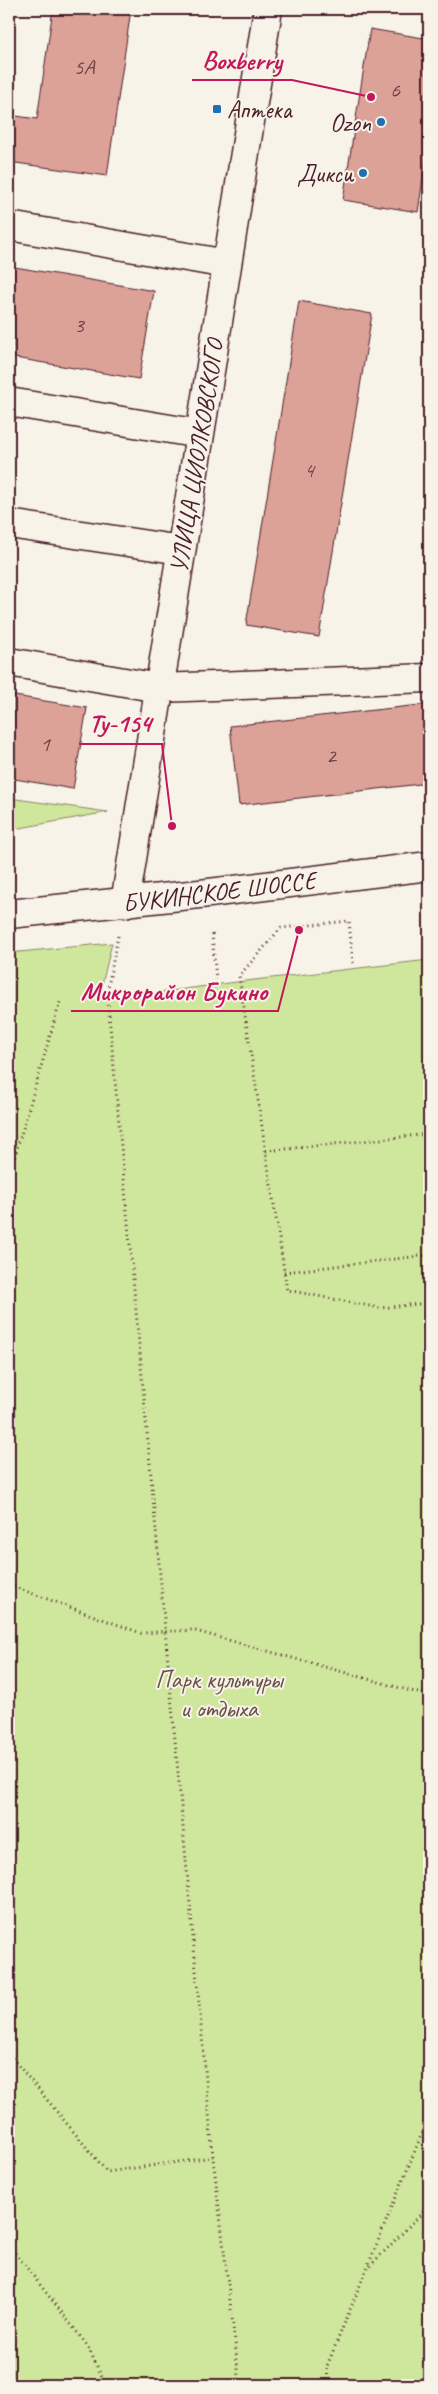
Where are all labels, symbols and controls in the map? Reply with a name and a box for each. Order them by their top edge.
callout: Boxberry [192,39,292,80]
text: Boxberry [202,44,284,77]
house number: 5А [74,53,95,81]
house number: 6 [390,76,401,104]
place label: Аптека [227,94,294,126]
marker: Аптека [211,103,223,115]
place label: Ozon [330,107,372,139]
marker: Ozon [375,116,387,128]
place label: Дикси [297,158,355,190]
marker: Дикси [357,167,369,179]
house number: 3 [74,311,86,339]
street label: УЛИЦА ЦИОЛКОВСКОГО [163,335,232,575]
house number: 4 [304,456,316,484]
callout: Ту-154 [79,703,162,744]
text: Ту-154 [89,707,155,740]
house number: 1 [40,730,51,758]
house number: 2 [326,742,338,770]
street label: БУКИНСКОЕ ШОССЕ [121,864,321,920]
callout: Микрорайон Букино [71,970,278,1011]
text: Микрорайон Букино [81,975,269,1008]
park label: Парк культуры и отдыха [155,1664,284,1725]

